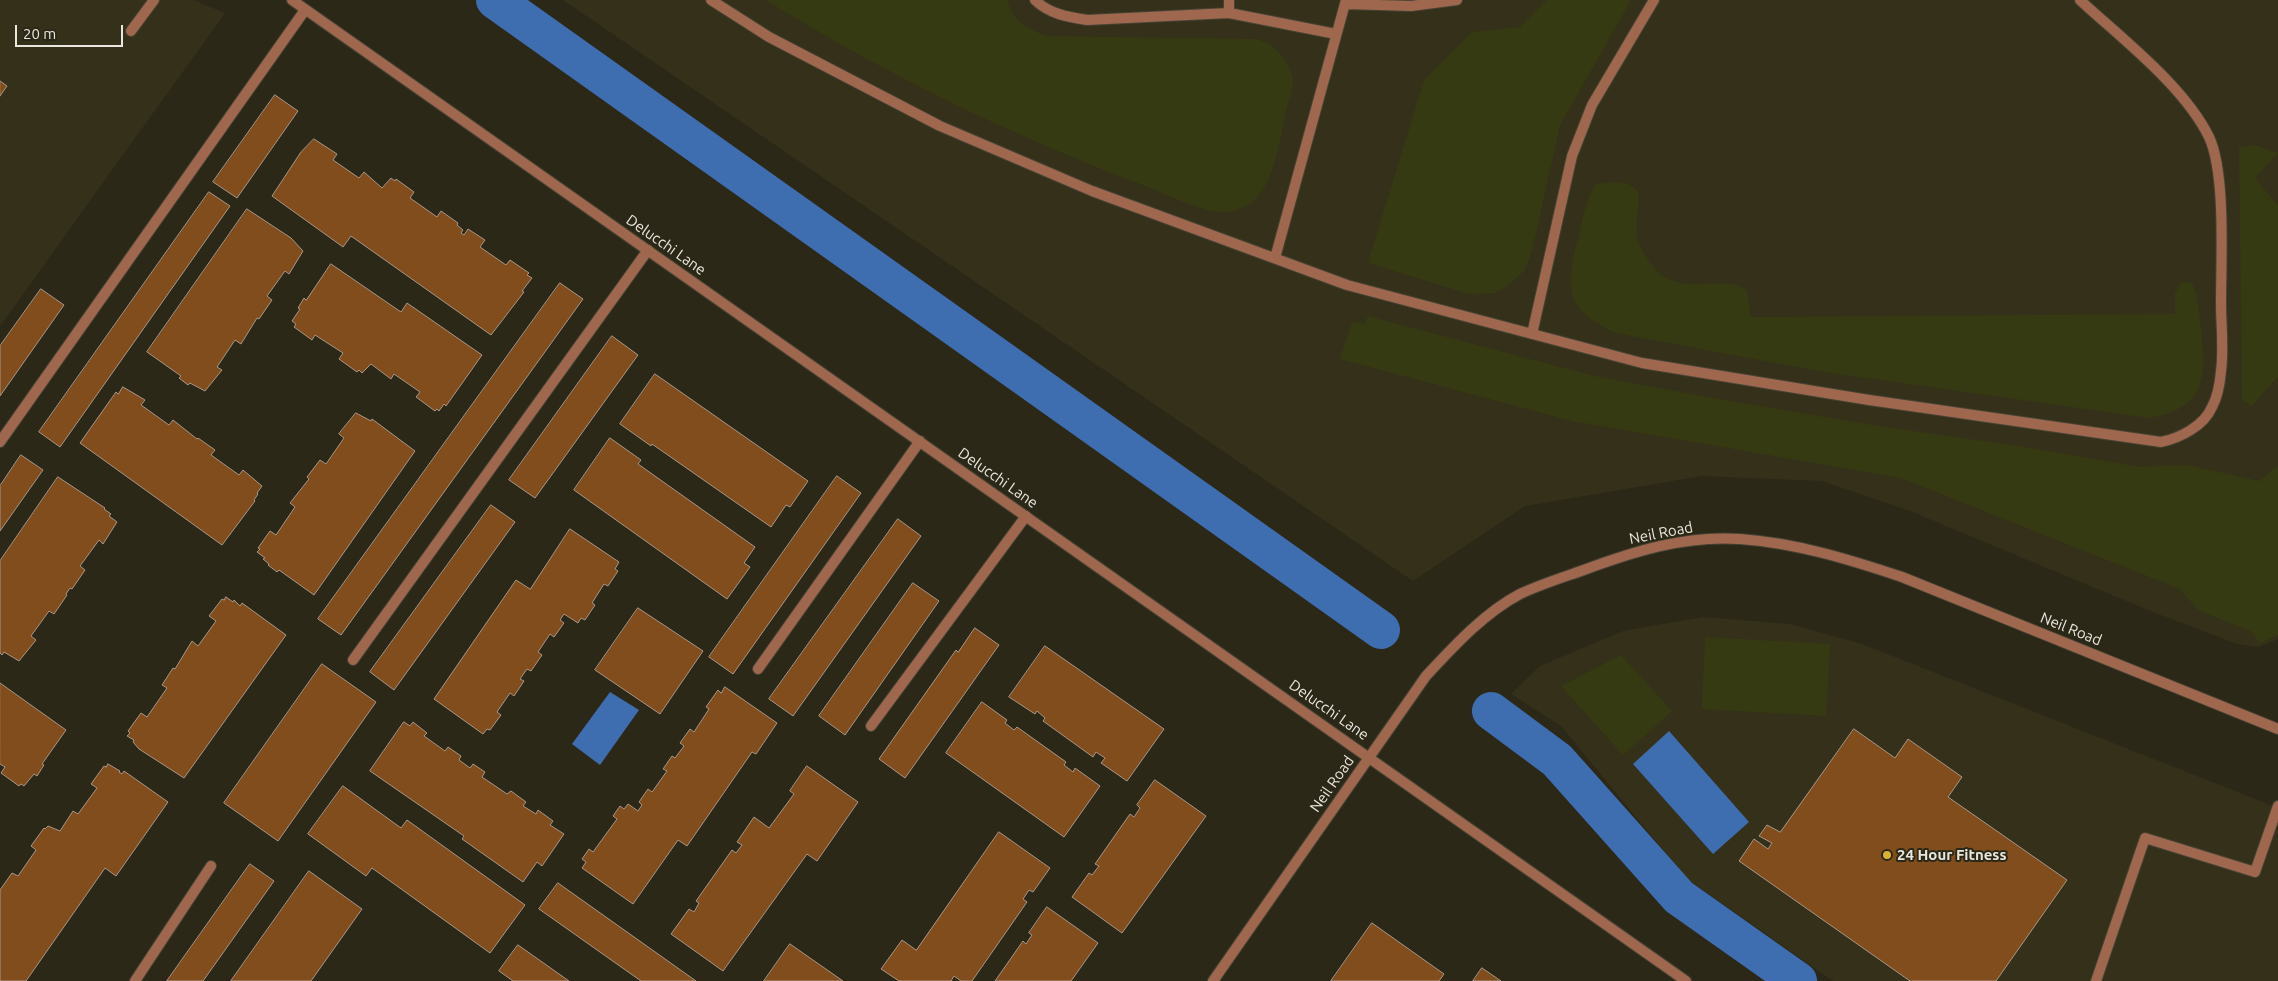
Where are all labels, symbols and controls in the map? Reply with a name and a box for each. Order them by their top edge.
scale bar [18,15,125,47]
text: 20 m [23,25,56,42]
street label: Delucchi Lane [623,211,709,279]
street label: Delucchi Lane [955,444,1041,512]
street label: Neil Road [1628,518,1694,548]
street label: Neil Road [2038,609,2104,649]
street label: Delucchi Lane [1286,676,1372,744]
street label: Neil Road [1306,752,1358,816]
place label: 24 Hour Fitness [1897,846,2007,864]
marker: 24 Hour Fitness [1881,849,1893,861]

